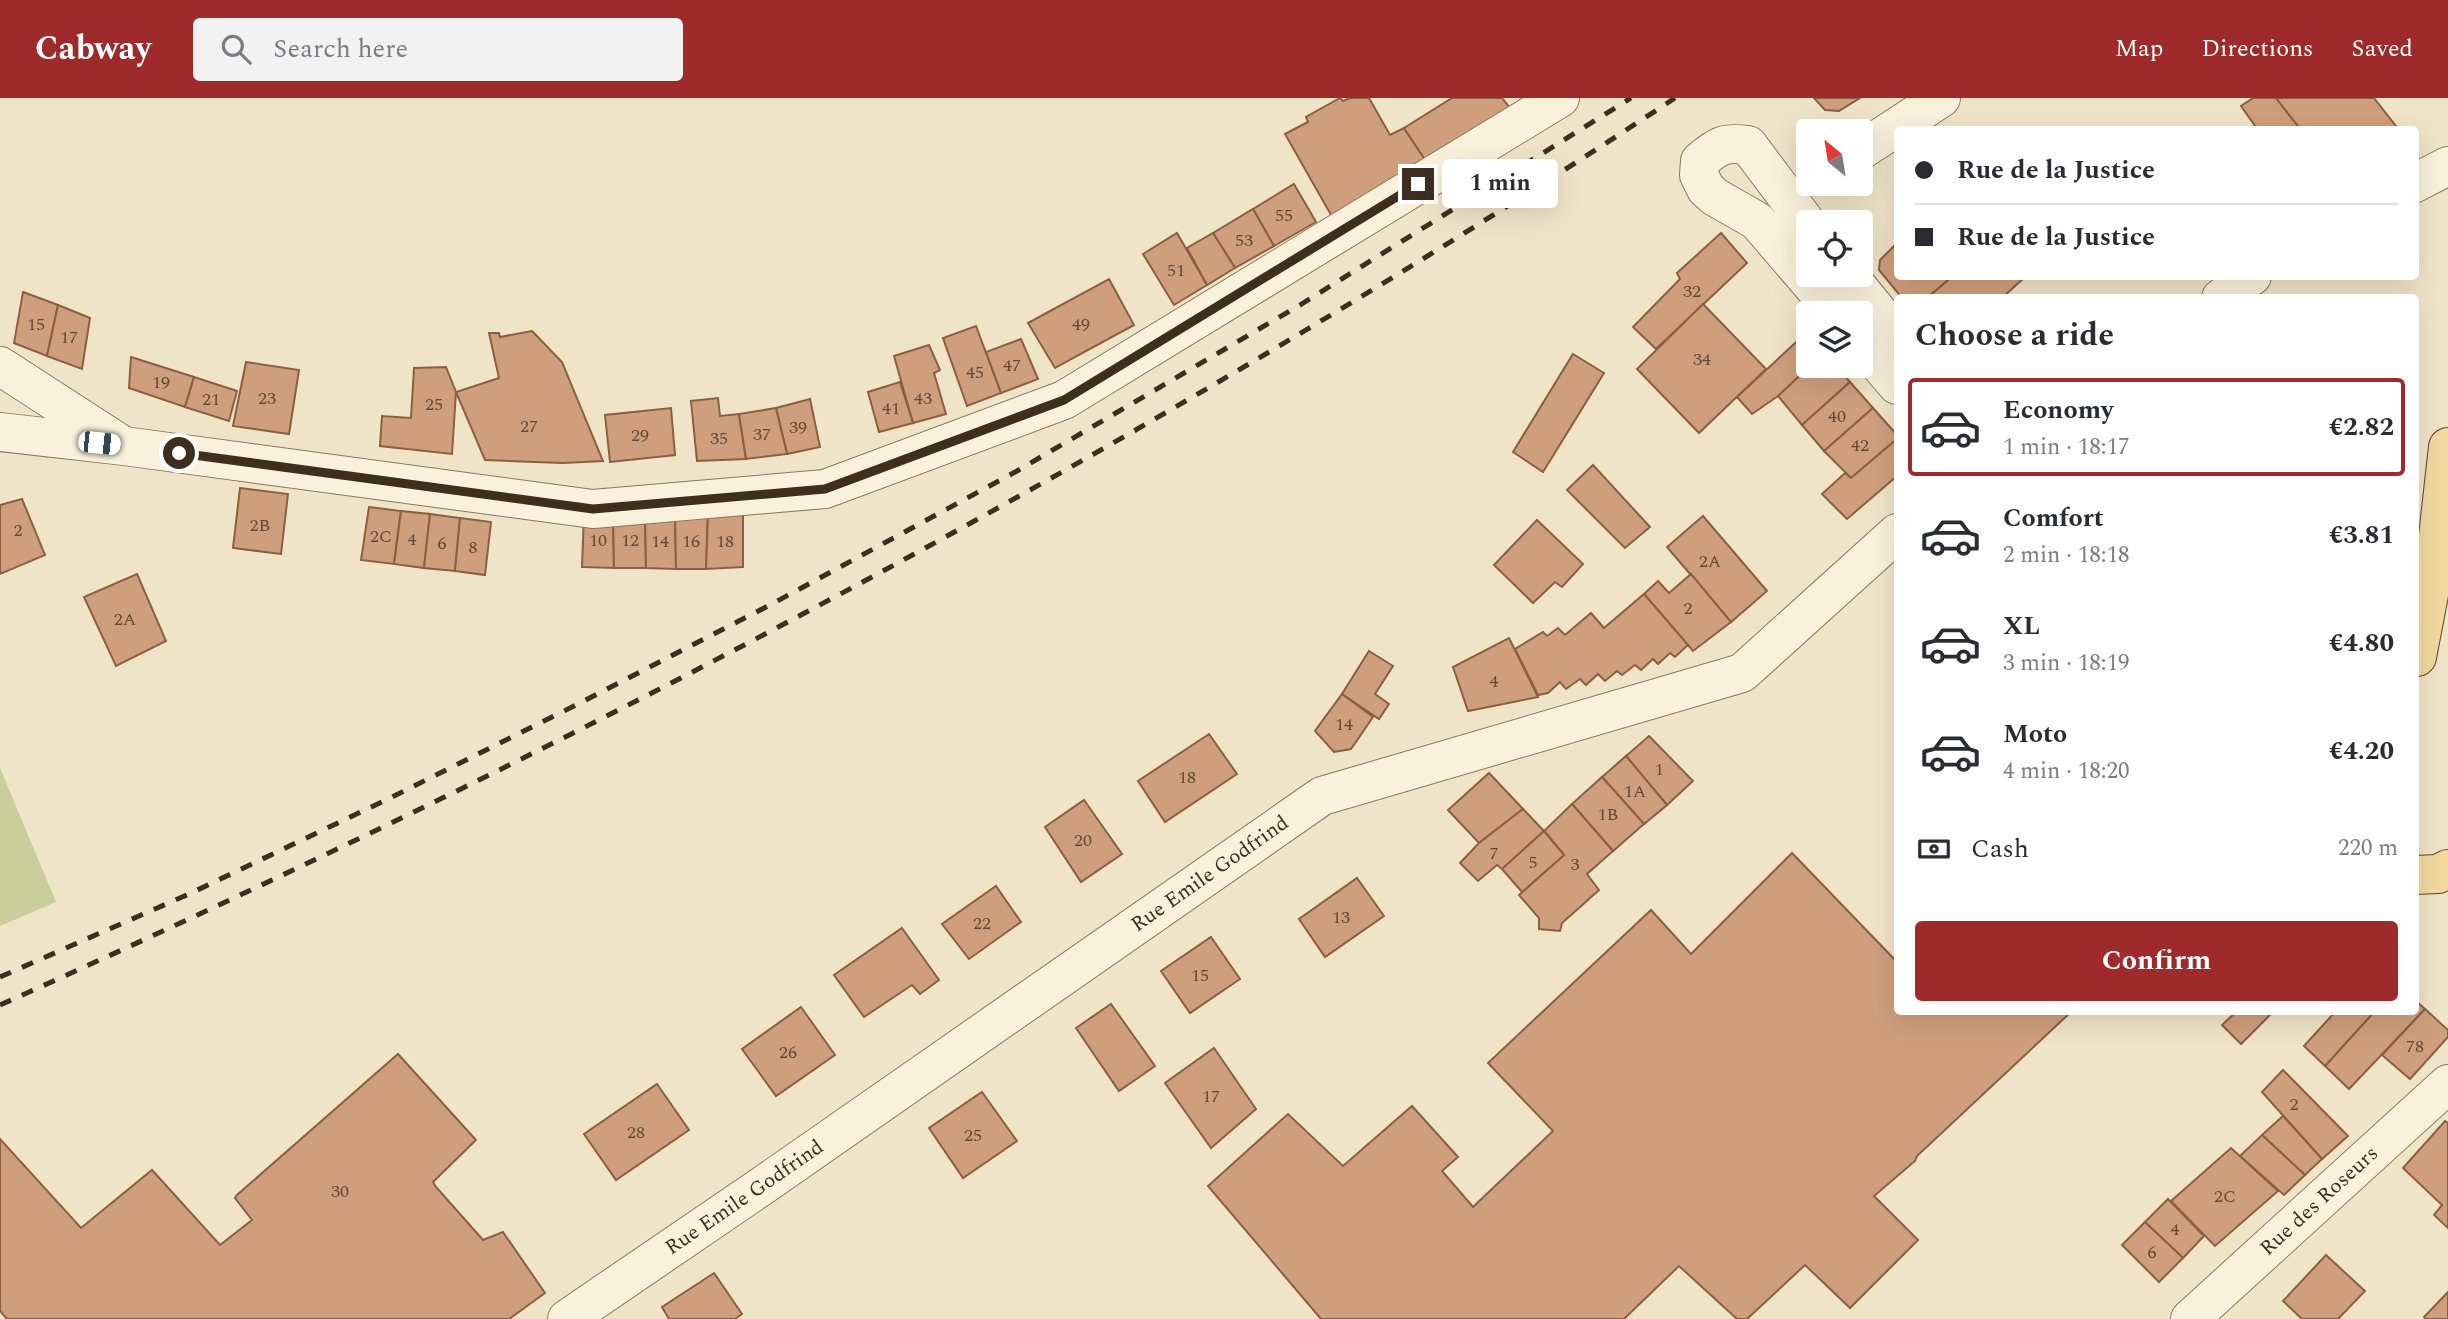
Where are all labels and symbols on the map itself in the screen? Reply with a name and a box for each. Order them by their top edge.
north arrow [1796,119,1872,196]
callout: 1 min [1442,160,1558,208]
route end [1402,168,1434,200]
house number: 55 [1275,202,1293,229]
house number: 53 [1235,227,1253,254]
house number: 51 [1167,257,1185,284]
house number: 32 [1683,278,1701,305]
house number: 15 [27,311,45,338]
house number: 49 [1072,311,1090,338]
house number: 17 [60,324,78,351]
house number: 34 [1693,346,1711,373]
house number: 47 [1003,352,1021,379]
house number: 45 [966,359,984,386]
house number: 19 [152,369,170,396]
house number: 23 [258,385,276,412]
house number: 43 [914,385,932,412]
house number: 21 [202,386,220,413]
house number: 25 [425,391,443,418]
house number: 41 [882,395,900,422]
house number: 40 [1828,403,1846,430]
house number: 27 [520,413,538,440]
house number: 39 [789,414,807,441]
house number: 37 [753,421,771,448]
house number: 29 [631,422,649,449]
house number: 35 [710,425,728,452]
car [78,430,121,456]
house number: 42 [1851,432,1869,459]
route start [163,437,195,469]
house number: 2B [250,512,270,539]
house number: 2 [14,517,23,544]
house number: 2C [370,523,392,550]
house number: 4 [408,526,417,553]
house number: 10 [589,527,607,554]
house number: 12 [621,527,639,554]
house number: 14 [651,528,669,555]
house number: 16 [682,528,700,555]
house number: 18 [716,528,734,555]
house number: 6 [438,530,447,557]
house number: 8 [469,534,478,561]
house number: 2A [1699,548,1721,575]
house number: 2 [1684,595,1693,622]
house number: 2A [114,606,136,633]
house number: 4 [1490,668,1499,695]
house number: 14 [1335,711,1353,738]
house number: 1 [1655,756,1664,783]
house number: 18 [1178,764,1196,791]
house number: 1A [1624,778,1646,805]
house number: 1B [1598,801,1618,828]
street label: Rue Emile Godfrind [1124,808,1296,940]
house number: 20 [1074,827,1092,854]
house number: 7 [1490,840,1499,867]
house number: 5 [1529,849,1538,876]
house number: 3 [1571,851,1580,878]
house number: 13 [1332,904,1350,931]
house number: 22 [973,910,991,937]
house number: 15 [1191,962,1209,989]
house number: 78 [2406,1033,2424,1060]
house number: 26 [779,1039,797,1066]
house number: 17 [1202,1083,1220,1110]
house number: 2 [2290,1091,2299,1118]
house number: 28 [627,1119,645,1146]
house number: 25 [964,1122,982,1149]
street label: Rue Emile Godfrind [659,1132,830,1264]
street label: Rue des Roseurs [2253,1138,2386,1264]
house number: 30 [331,1178,349,1205]
house number: 2C [2214,1183,2236,1210]
house number: 4 [2171,1216,2180,1243]
house number: 6 [2148,1239,2157,1266]

